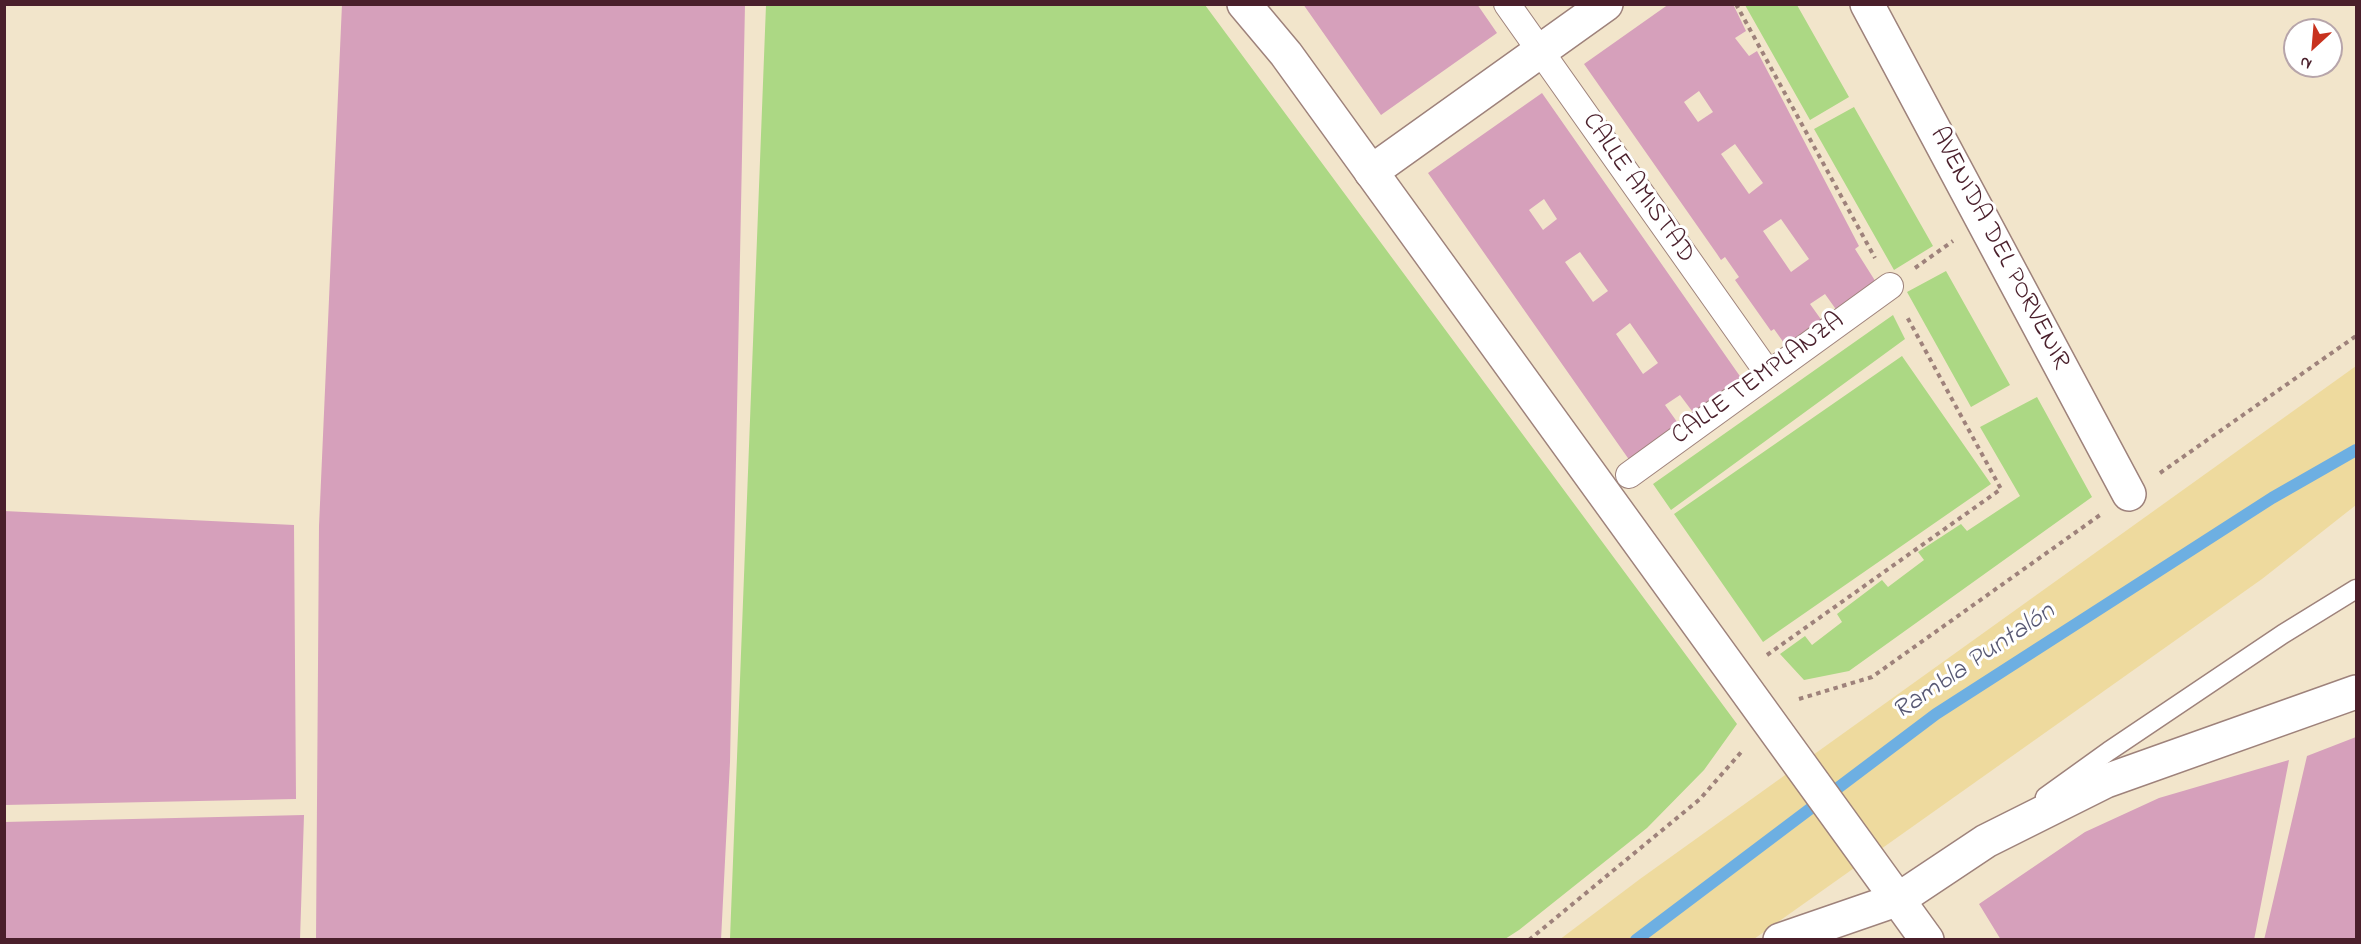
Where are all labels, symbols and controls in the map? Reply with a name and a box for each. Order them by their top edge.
north arrow [2283,18,2343,78]
text: N [2296,49,2316,76]
street label: CALLE AMISTAD [1574,108,1700,270]
street label: AVENIDA DEL PORVENIR [1921,123,2075,375]
street label: CALLE TEMPLANZA [1667,307,1851,453]
water label: Rambla Puntalón [1888,597,2062,729]

